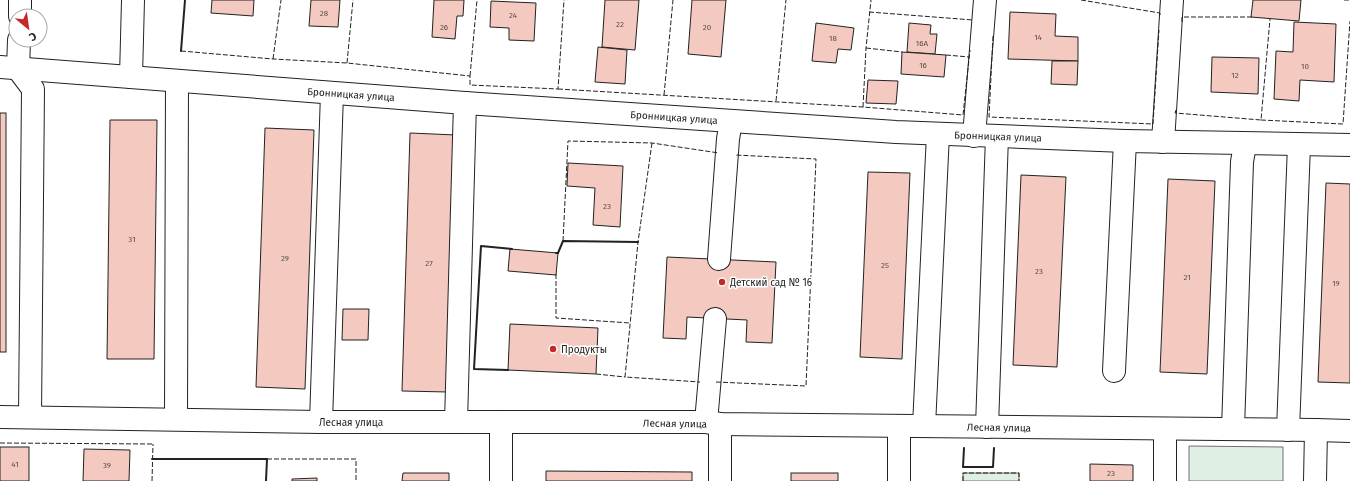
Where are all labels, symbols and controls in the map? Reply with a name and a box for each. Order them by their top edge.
north arrow [8,8,48,48]
house number: 28 [320,9,329,18]
house number: 24 [509,11,518,20]
house number: 22 [616,20,624,29]
house number: 26 [440,23,448,32]
house number: 20 [703,23,712,32]
text: С [26,29,39,44]
house number: 14 [1034,33,1043,42]
house number: 18 [829,34,838,43]
house number: 16А [916,39,929,48]
house number: 16 [919,61,927,70]
house number: 10 [1301,62,1309,71]
house number: 12 [1231,71,1239,80]
street label: Бронницкая улица [307,86,395,104]
street label: Бронницкая улица [630,109,718,127]
street label: Бронницкая улица [954,129,1042,145]
house number: 23 [603,202,611,211]
house number: 31 [128,235,136,244]
house number: 29 [281,254,289,263]
house number: 27 [425,259,433,268]
house number: 25 [881,261,889,270]
house number: 23 [1035,267,1043,276]
house number: 21 [1183,273,1191,282]
marker: Детский сад № 16 [717,277,727,287]
place label: Детский сад № 16 [729,277,812,289]
house number: 19 [1332,279,1340,288]
marker: Продукты [548,344,558,354]
place label: Продукты [561,344,607,356]
street label: Лесная улица [319,417,383,429]
street label: Лесная улица [643,417,707,431]
street label: Лесная улица [967,421,1031,435]
house number: 41 [11,460,19,469]
house number: 39 [103,461,111,470]
house number: 23 [1107,469,1115,478]

